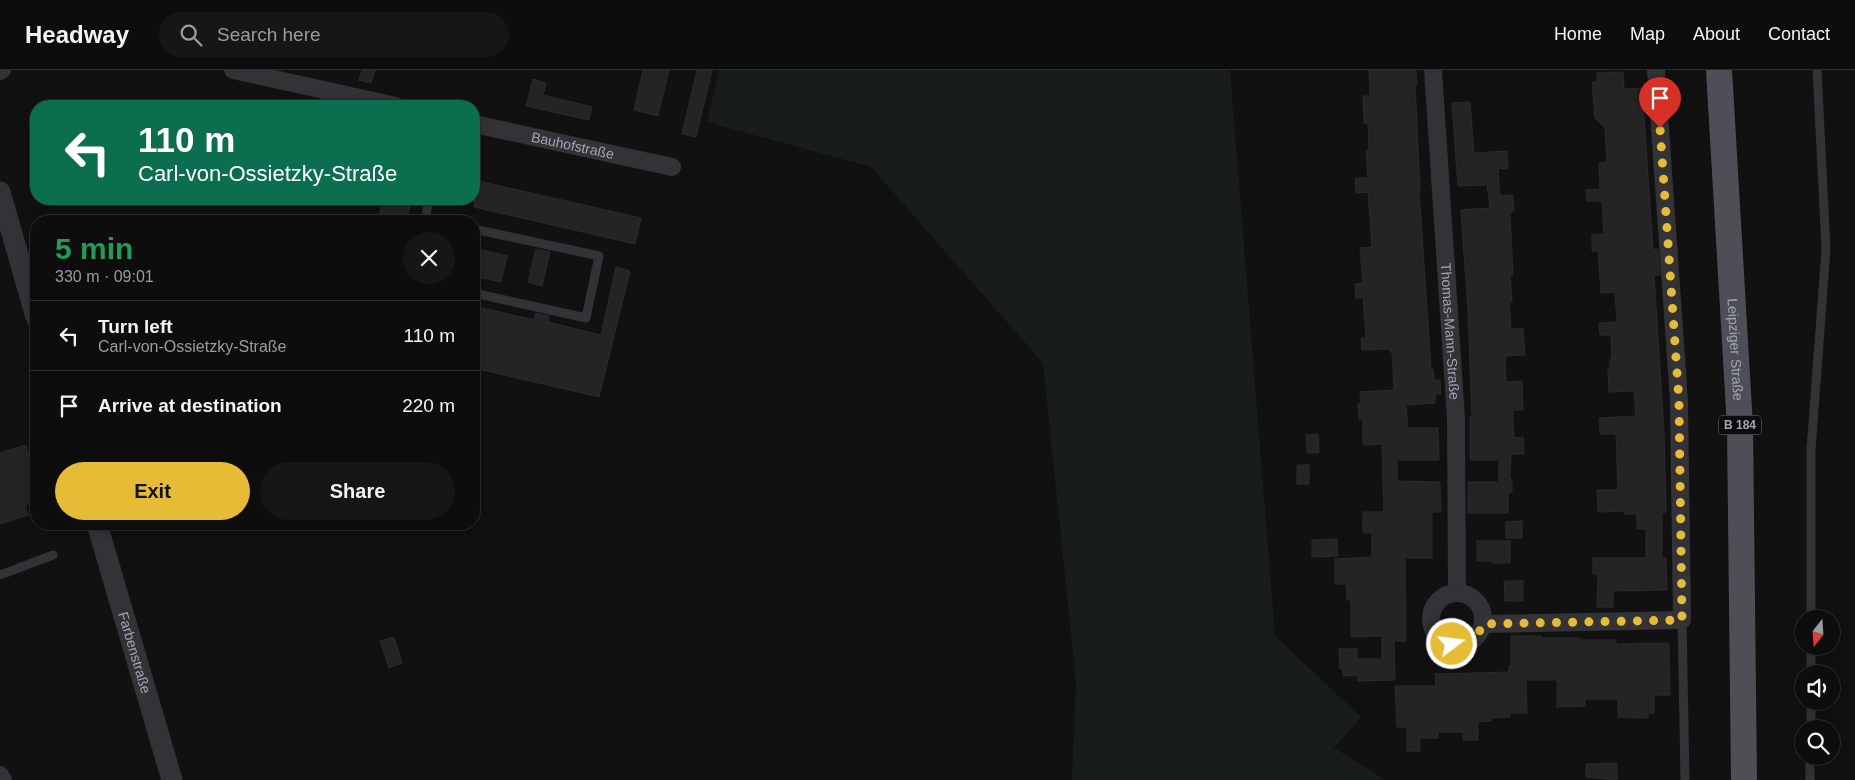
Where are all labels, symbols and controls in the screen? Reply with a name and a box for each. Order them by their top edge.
search box [159,12,509,57]
text: Headway [25,21,129,48]
icon: search [177,21,205,49]
text: Search here [217,24,321,45]
text: Home [1554,24,1602,44]
text: Map [1630,24,1665,44]
text: About [1693,24,1740,44]
text: Contact [1768,24,1830,44]
pin [1639,77,1681,128]
icon: arrive [1646,84,1674,112]
icon: left [55,120,120,185]
text: 110 m [138,120,235,159]
street label: Bauhofstraße [530,129,616,162]
text: Carl-von-Ossietzky-Straße [138,161,397,186]
text: 5 min [55,232,133,265]
button: close [403,232,455,284]
street label: Thomas-Mann-Straße [1438,263,1463,401]
text: 330 m · 09:01 [55,268,154,285]
street label: Leipziger Straße [1724,298,1746,402]
text: Turn left [98,316,173,337]
icon: left [55,322,83,350]
text: 110 m [404,325,455,346]
text: Carl-von-Ossietzky-Straße [98,338,286,355]
icon: arrive [55,392,83,420]
text: Arrive at destination [98,395,282,416]
text: 220 m [402,395,455,416]
road number: B 184 [1719,416,1761,434]
button: Exit [55,462,250,520]
button: Share [260,462,455,520]
street label: Farbenstraße [115,610,154,695]
north arrow [1795,610,1840,655]
map controls [1795,610,1840,765]
position arrow [1425,617,1477,669]
button: sound [1795,665,1840,710]
button: search [1795,720,1840,765]

